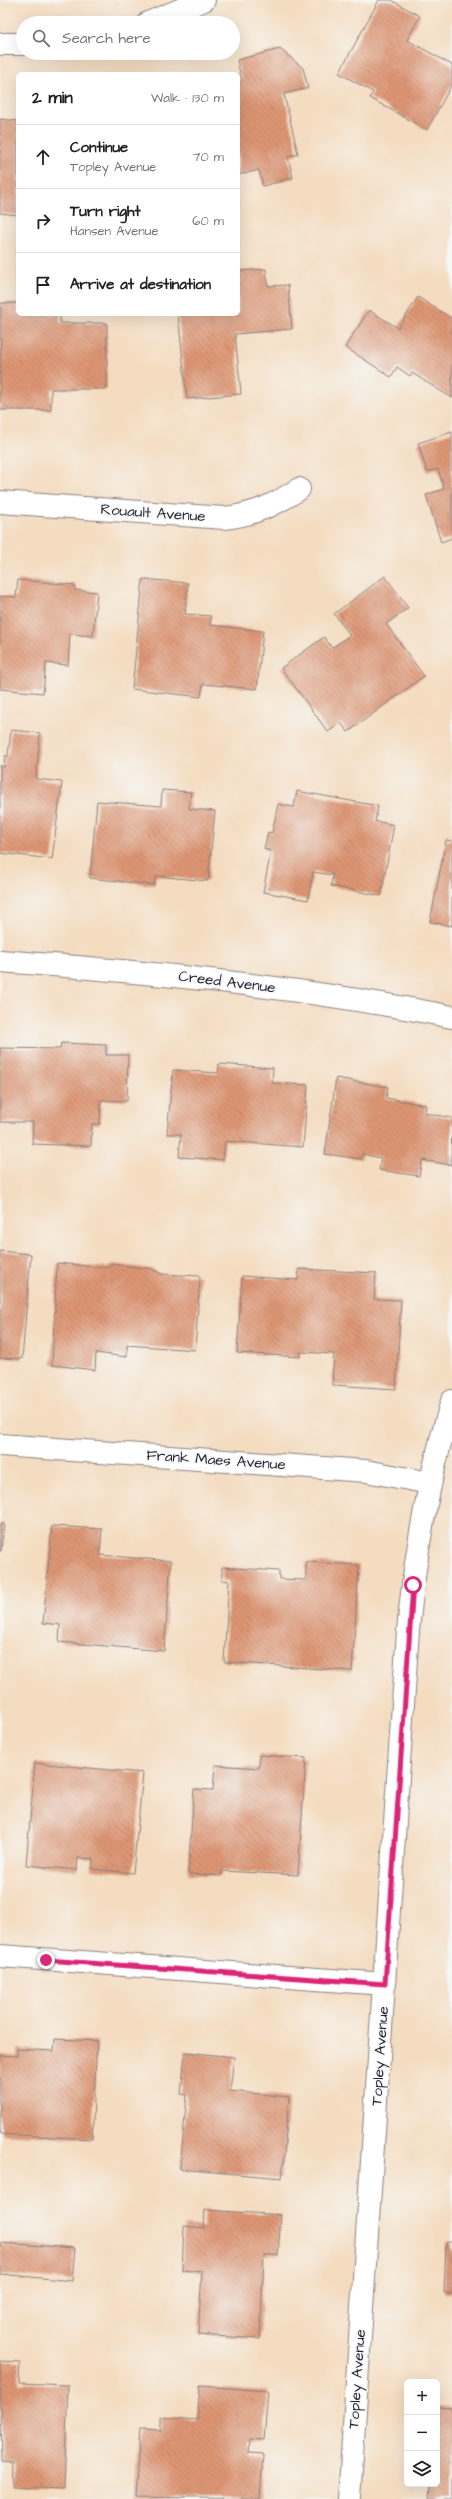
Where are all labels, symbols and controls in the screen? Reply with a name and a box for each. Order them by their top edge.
search box [16,16,240,60]
icon: search [30,27,52,49]
text: Search here [62,28,151,49]
text: 2 min [32,86,73,110]
text: Walk · 130 m [151,89,224,107]
text: Continue [70,137,128,158]
icon: ahead [32,146,54,168]
text: 70 m [192,148,224,166]
text: Topley Avenue [70,158,156,176]
text: Turn right [70,201,141,222]
icon: right [32,210,54,232]
text: 60 m [192,212,224,230]
text: Hansen Avenue [70,222,159,240]
icon: arrive [32,274,54,296]
text: Arrive at destination [70,274,211,295]
street label: Rouault Avenue [100,499,206,527]
street label: Creed Avenue [177,966,277,998]
street label: Frank Maes Avenue [146,1445,286,1475]
route start [404,1576,422,1594]
route end [37,1951,55,1969]
street label: Topley Avenue [366,2006,395,2106]
street label: Topley Avenue [343,2329,372,2429]
map controls [404,2379,440,2487]
button: + [404,2379,440,2415]
button: − [404,2415,440,2451]
button: layers [404,2451,440,2487]

